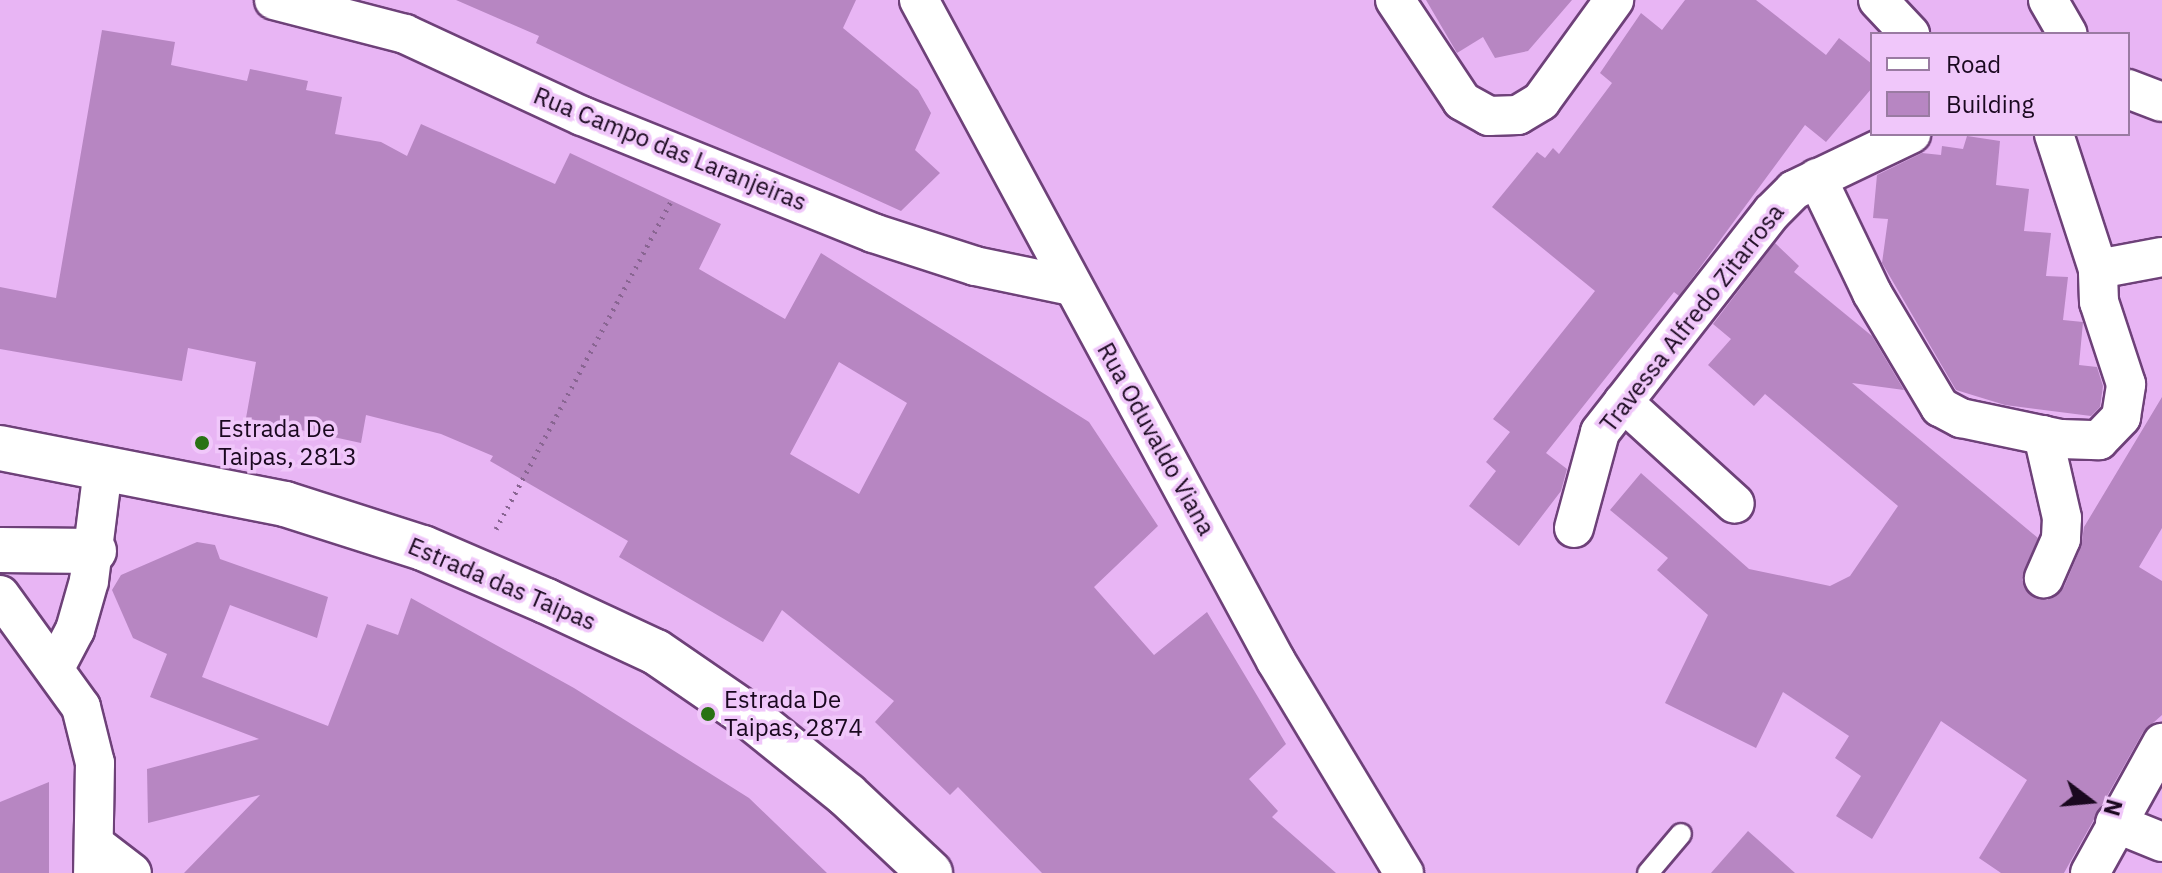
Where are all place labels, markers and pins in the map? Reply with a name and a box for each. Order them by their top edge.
place label: Estrada De Taipas, 2813 [218,415,357,471]
marker: Estrada De Taipas, 2813 [193,434,211,452]
place label: Estrada De Taipas, 2874 [724,686,863,742]
marker: Estrada De Taipas, 2874 [699,705,717,723]

